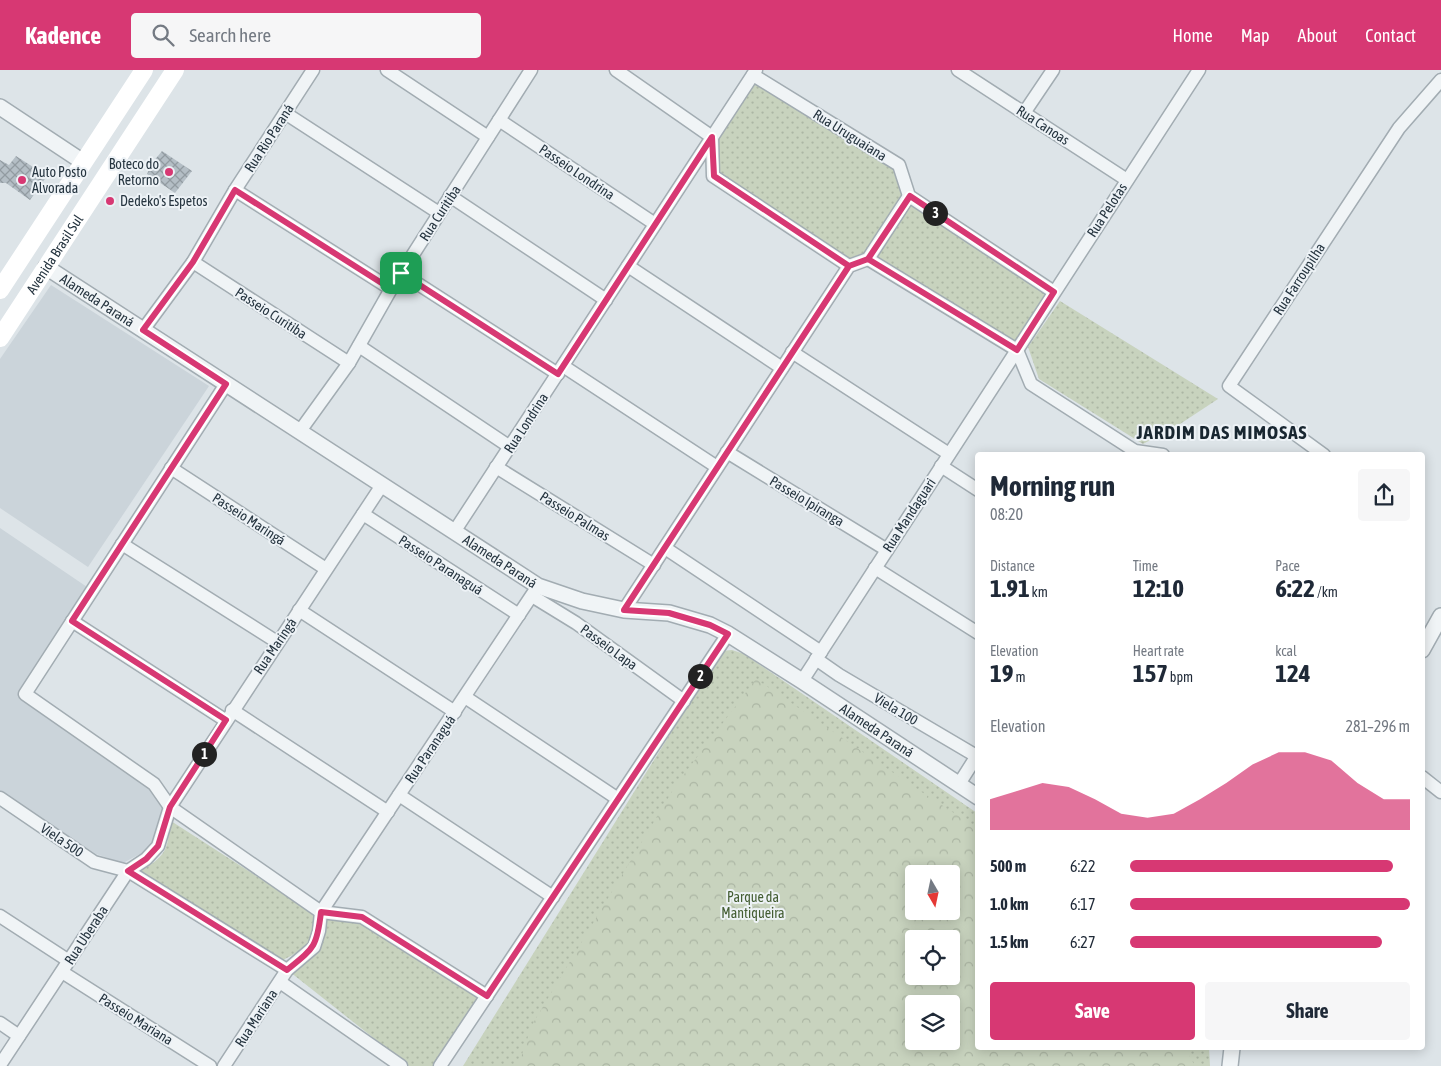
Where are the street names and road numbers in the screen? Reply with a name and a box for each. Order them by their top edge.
street label: Rua Rio Paraná [241,101,297,175]
street label: Rua Canoas [1014,102,1072,148]
street label: Rua Uruguaiana [810,106,890,164]
street label: Passeio Londrina [536,141,618,203]
street label: Rua Pelotas [1084,180,1130,240]
street label: Rua Curitiba [416,182,464,244]
street label: Avenida Brasil Sul [23,211,86,297]
street label: Rua Farroupilha [1270,240,1328,318]
street label: Alameda Paraná [57,270,137,330]
street label: Passeio Curitiba [232,284,310,342]
street label: Rua Londrina [501,390,551,456]
street label: Passeio Ipiranga [767,473,847,529]
street label: Rua Mandaguari [879,475,939,555]
street label: Passeio Palmas [537,488,613,544]
street label: Passeio Maringá [210,490,288,548]
street label: Alameda Paraná [460,531,540,591]
street label: Passeio Paranaguá [396,532,486,598]
street label: Rua Maringá [250,615,300,677]
street label: Passeio Lapa [578,621,640,673]
street label: Viela 100 [871,690,921,729]
street label: Alameda Paraná [837,700,917,760]
street label: Rua Paranaguá [401,712,459,786]
street label: Viela 500 [37,820,87,860]
street label: Rua Uberaba [61,903,111,967]
street label: Rua Mariana [232,986,280,1050]
street label: Passeio Mariana [96,990,176,1048]

